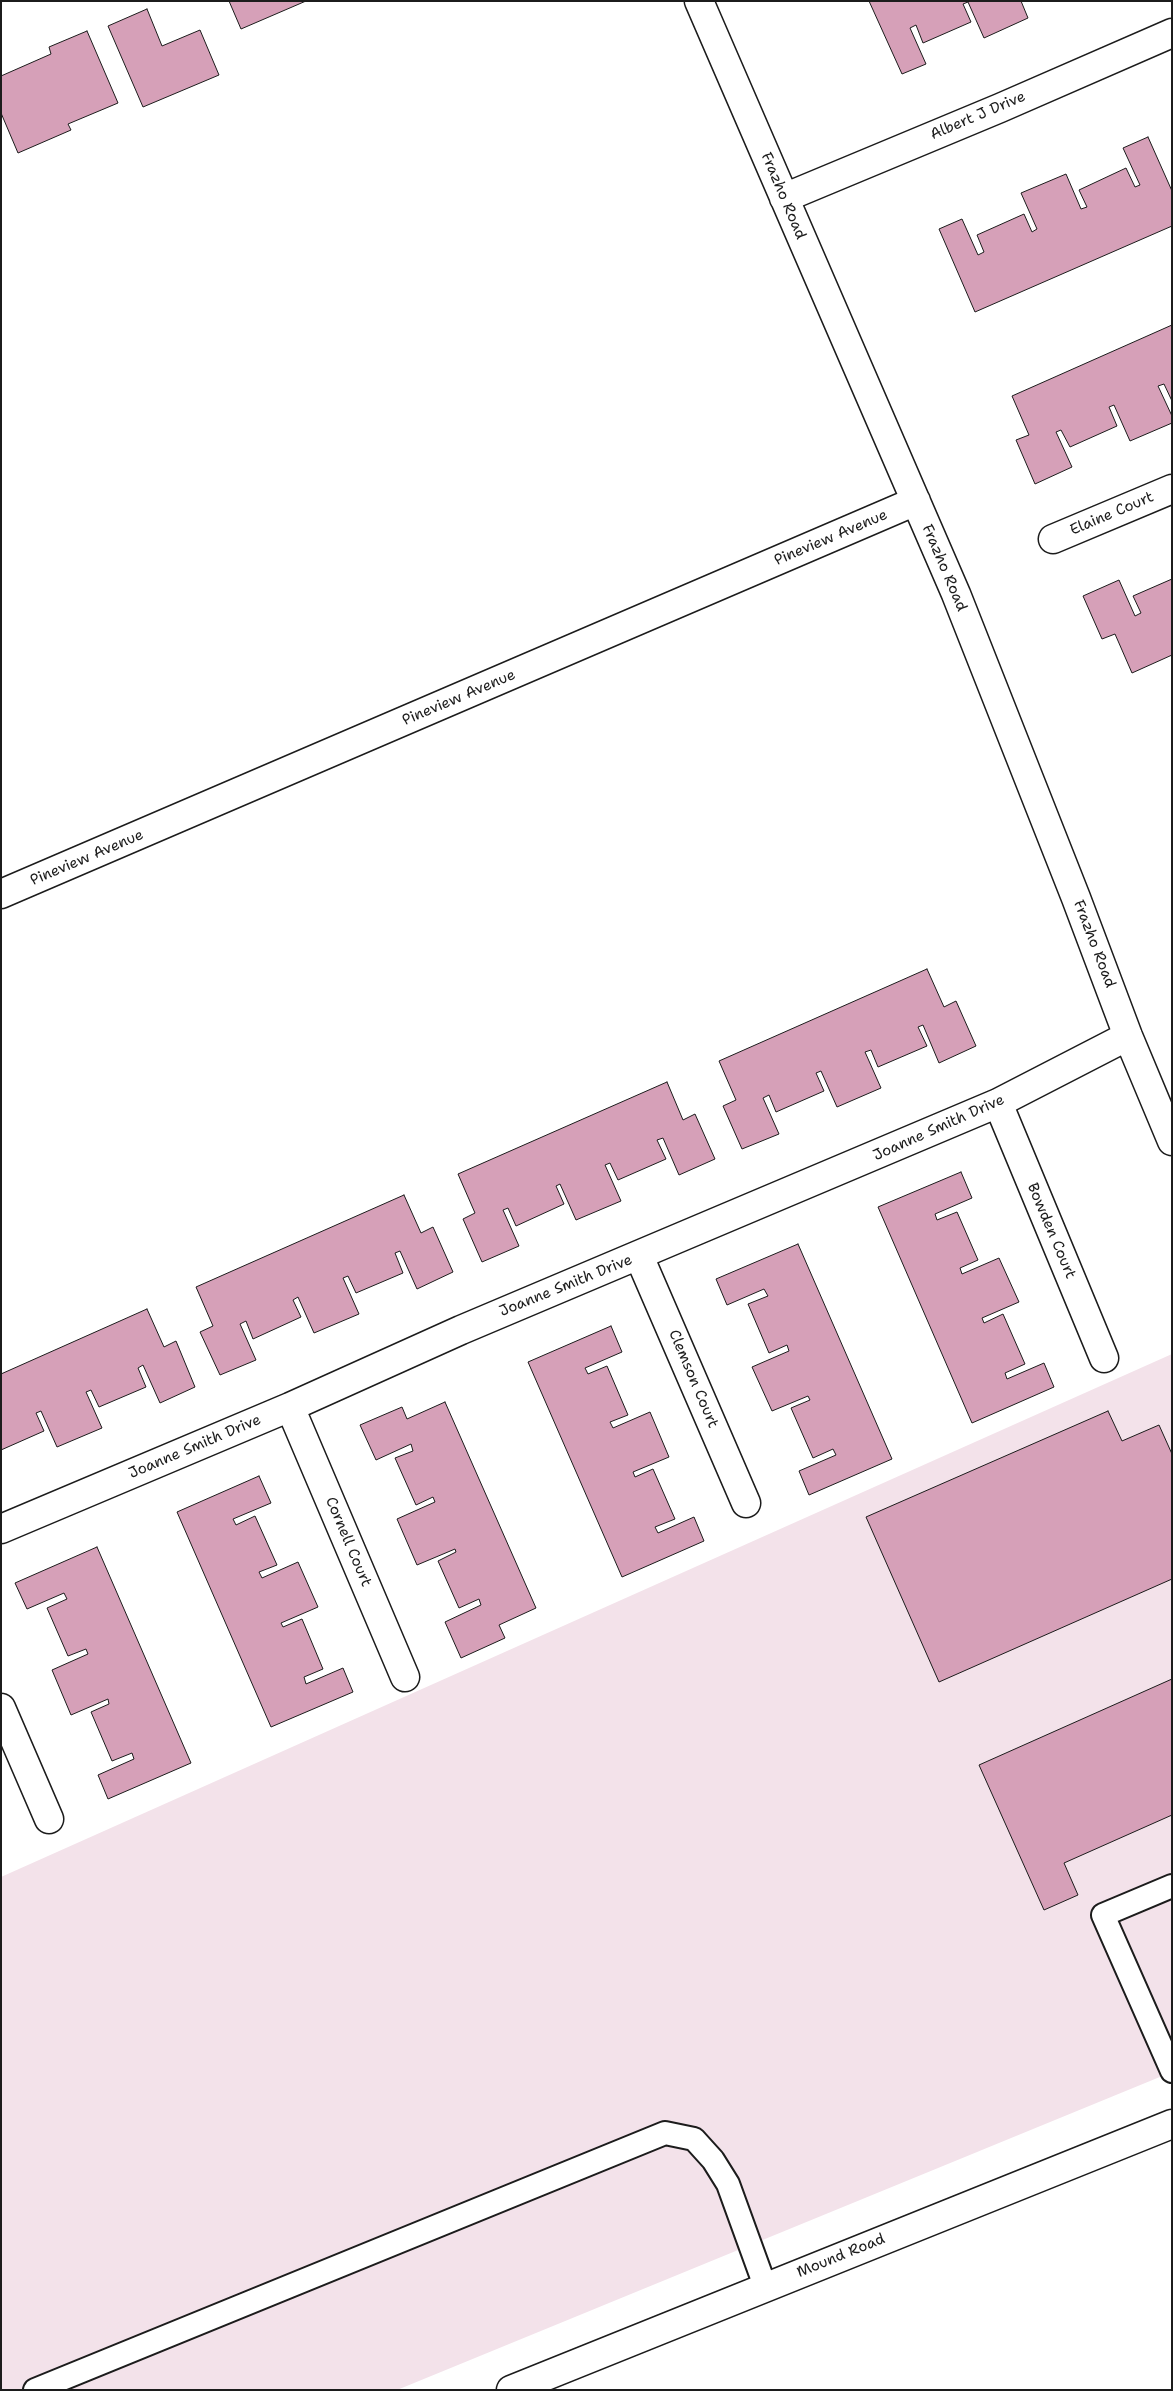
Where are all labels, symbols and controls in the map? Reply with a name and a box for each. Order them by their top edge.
street label: Albert J Drive [928,88,1028,144]
street label: Frazho Road [757,150,809,242]
street label: Elaine Court [1067,488,1157,540]
street label: Pineview Avenue [772,506,890,570]
street label: Frazho Road [918,522,970,614]
street label: Pineview Avenue [400,666,518,730]
street label: Pineview Avenue [28,826,146,890]
street label: Frazho Road [1069,898,1119,990]
street label: Joanne Smith Drive [871,1091,1007,1165]
street label: Bowden Court [1023,1180,1079,1282]
street label: Joanne Smith Drive [497,1251,635,1321]
street label: Clemson Court [664,1327,722,1431]
street label: Joanne Smith Drive [126,1411,264,1483]
street label: Cornell Court [321,1494,375,1590]
street label: Mound Road [794,2230,888,2282]

